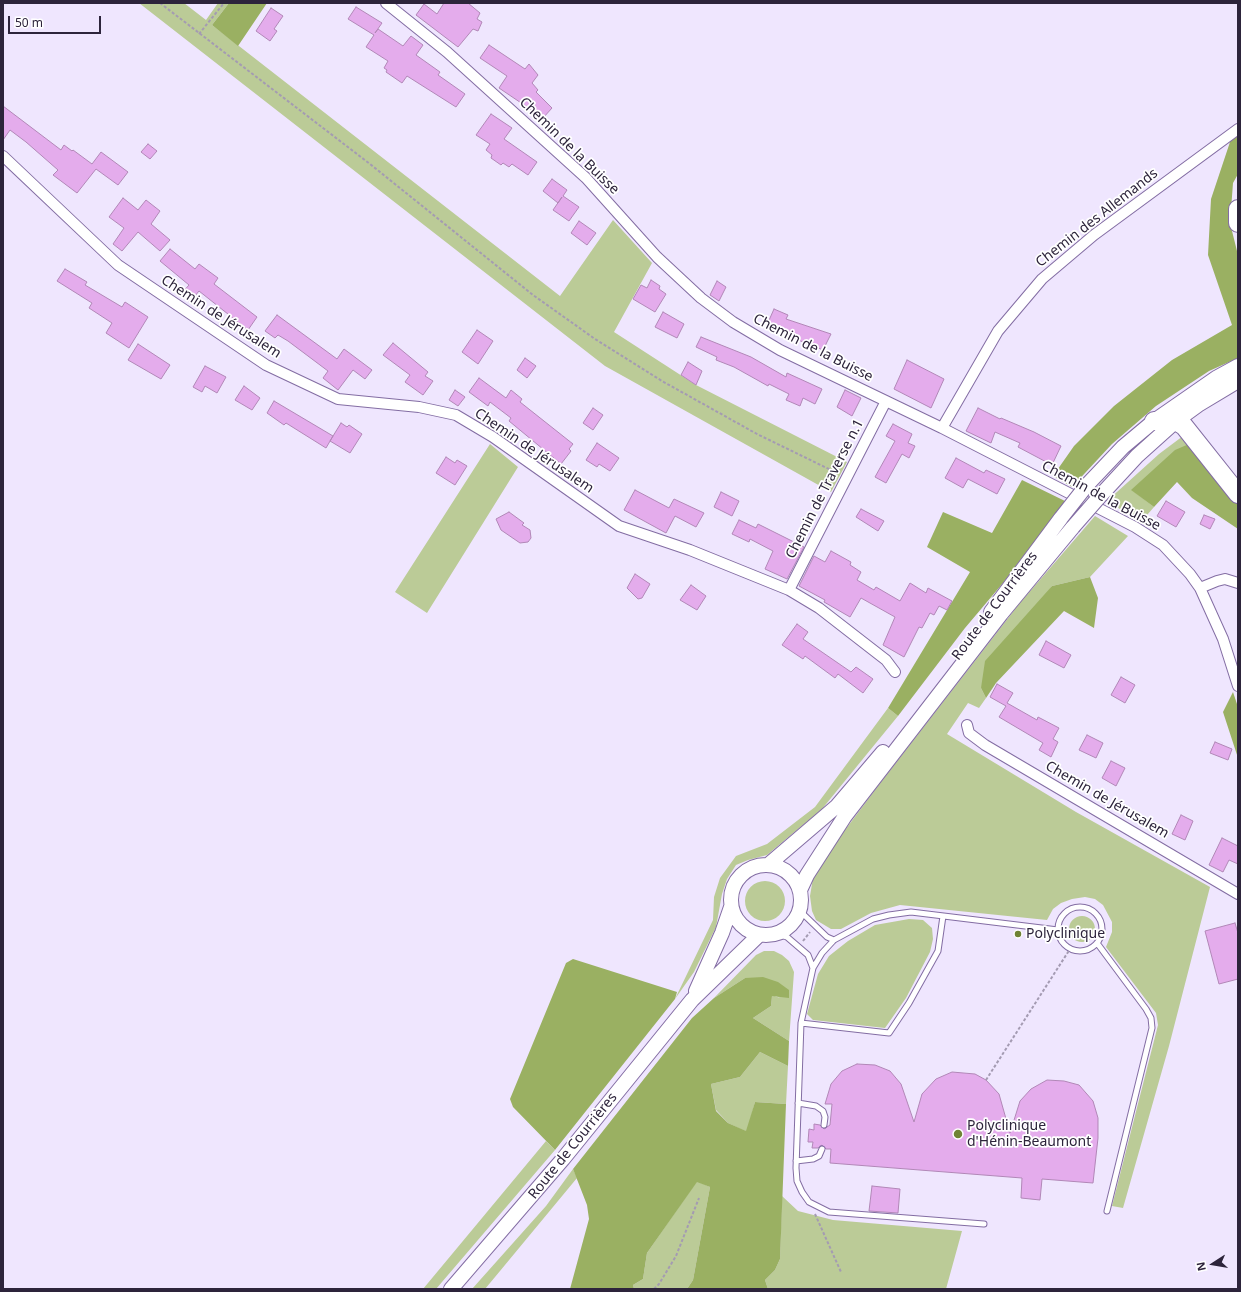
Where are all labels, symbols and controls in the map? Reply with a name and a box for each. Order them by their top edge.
scale bar [10,8,103,34]
text: 50 m [15,14,43,31]
street label: Chemin de la Buisse [516,94,622,198]
street label: Chemin des Allemands [1033,165,1161,271]
street label: Chemin de Jérusalem [158,272,284,362]
street label: Chemin de la Buisse [750,310,876,386]
street label: Chemin de Jérusalem [471,405,597,497]
street label: Chemin de Traverse n.1 [782,416,868,562]
street label: Chemin de la Buisse [1039,458,1163,534]
street label: Route de Courrières [949,548,1041,664]
street label: Chemin de Jérusalem [1042,758,1172,842]
place label: Polyclinique [1026,926,1105,942]
marker: Polyclinique [1013,929,1023,939]
street label: Route de Courrières [525,1090,621,1202]
place label: Polyclinique d'Hénin-Beaumont [967,1118,1091,1150]
marker: Polyclinique d'Hénin-Beaumont [952,1128,964,1140]
north arrow [1193,1244,1233,1284]
text: N [1193,1261,1209,1273]

